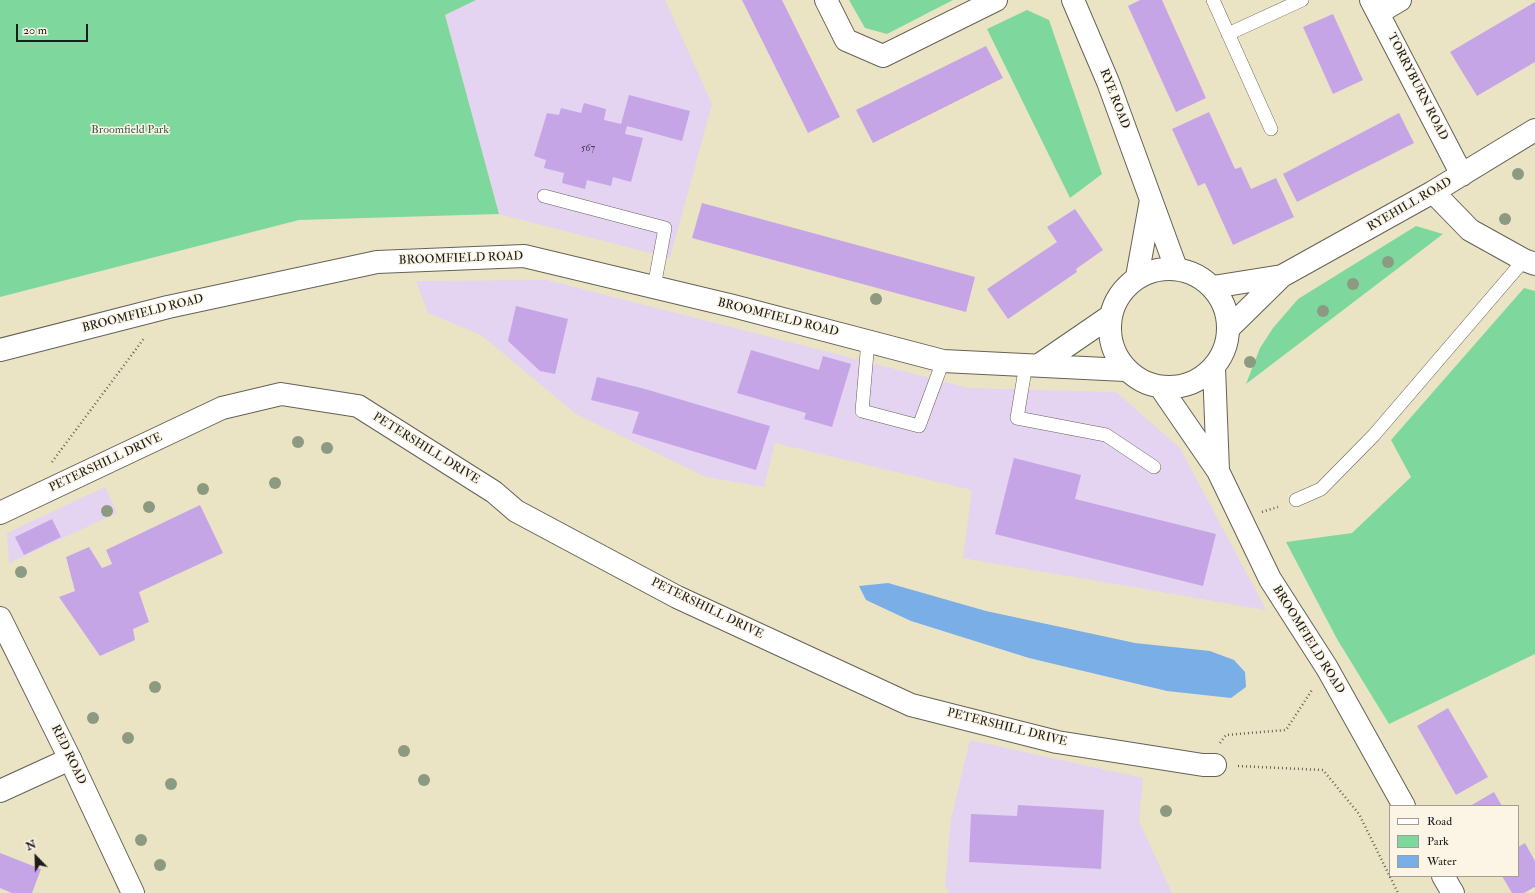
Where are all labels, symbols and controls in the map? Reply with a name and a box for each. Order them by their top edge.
scale bar [18,16,90,42]
text: 20 m [23,23,47,38]
street label: TORRYBURN ROAD [1384,31,1450,143]
street label: RYE ROAD [1096,67,1132,131]
park label: Broomfield Park [91,123,169,137]
house number: 567 [581,143,595,155]
street label: RYEHILL ROAD [1365,175,1455,235]
street label: BROOMFIELD ROAD [399,250,523,268]
street label: BROOMFIELD ROAD [81,292,205,336]
street label: BROOMFIELD ROAD [716,296,840,340]
street label: PETERSHILL DRIVE [370,410,482,488]
street label: PETERSHILL DRIVE [47,430,165,496]
street label: PETERSHILL DRIVE [648,576,766,642]
street label: BROOMFIELD ROAD [1269,583,1347,697]
street label: PETERSHILL DRIVE [945,706,1069,750]
street label: RED ROAD [47,723,89,787]
legend [1389,805,1519,877]
text: Road [1427,814,1452,829]
text: Park [1427,834,1449,849]
north arrow [16,837,56,877]
text: N [24,838,38,853]
text: Water [1427,854,1456,869]

